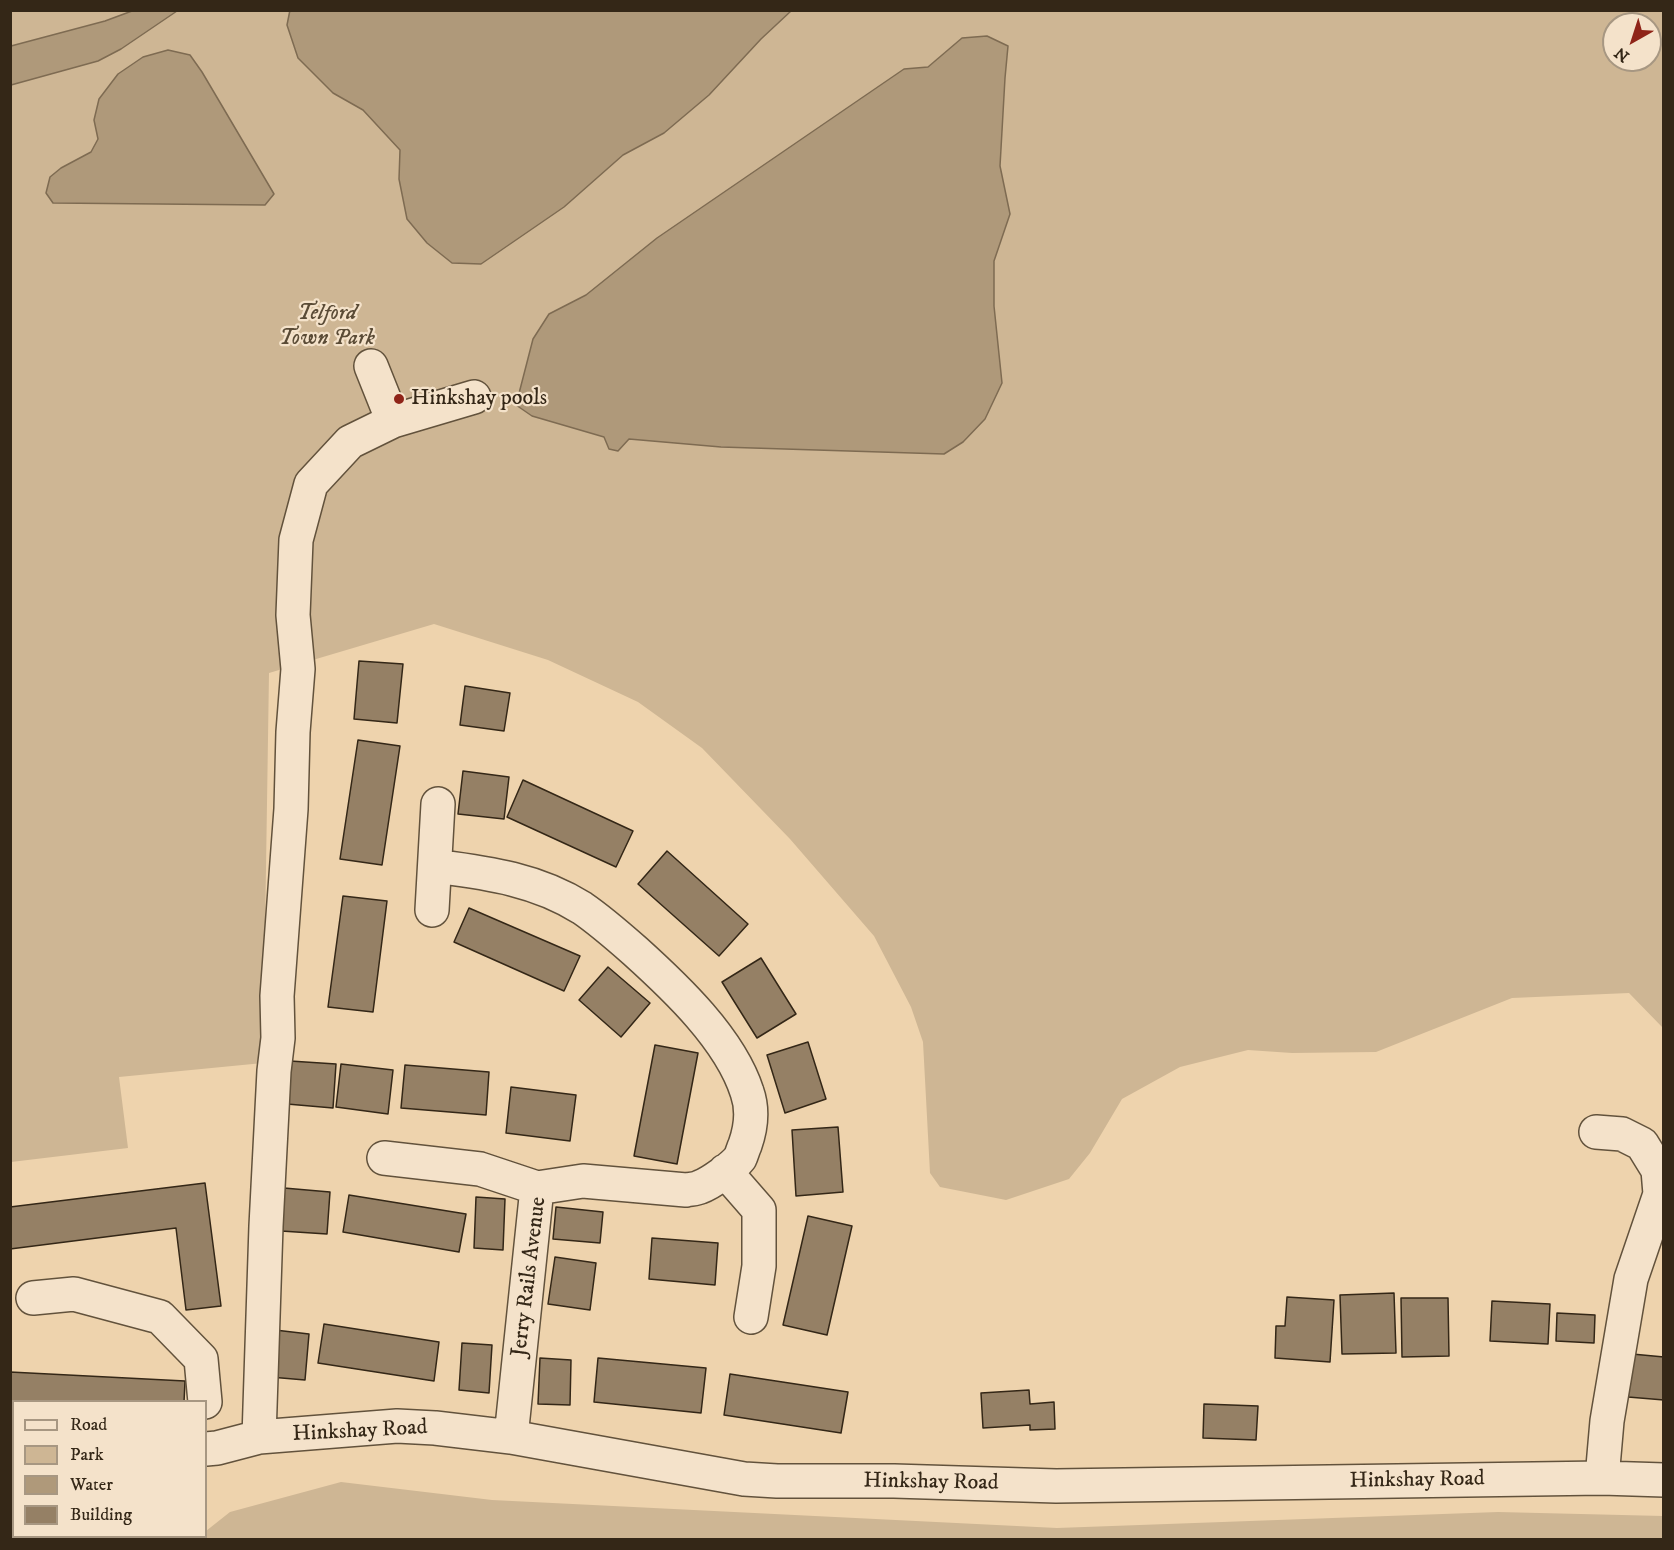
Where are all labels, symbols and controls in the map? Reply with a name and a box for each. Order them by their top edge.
north arrow [1602,12,1662,72]
text: N [1611,43,1633,66]
park label: Telford Town Park [279,301,375,352]
place label: Hinkshay pools [411,386,547,412]
marker: Hinkshay pools [392,392,406,406]
street label: Jerry Rails Avenue [507,1196,553,1358]
legend [12,1400,207,1538]
text: Road [70,1414,107,1436]
street label: Hinkshay Road [292,1415,428,1449]
text: Park [70,1444,104,1466]
street label: Hinkshay Road [1349,1467,1485,1495]
street label: Hinkshay Road [863,1469,999,1497]
text: Water [70,1474,113,1496]
text: Building [70,1504,132,1526]

